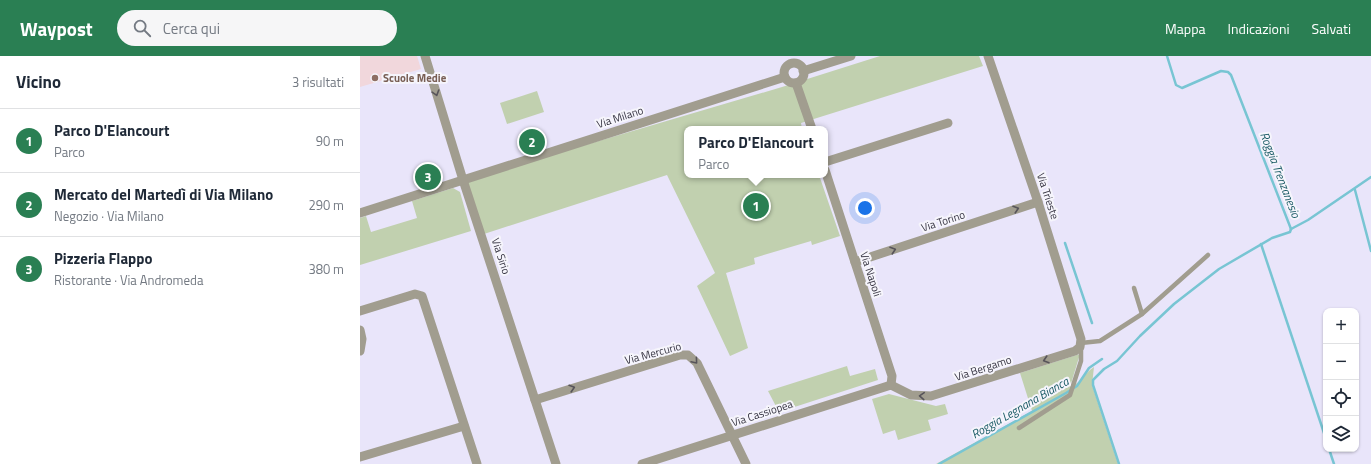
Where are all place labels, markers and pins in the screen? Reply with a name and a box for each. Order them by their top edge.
place label: Scuole Medie [383,70,447,86]
marker: Scuole Medie [370,73,380,83]
pin: 2 [519,127,545,157]
pin: 3 [415,162,441,192]
pin: 1 [743,191,769,221]

